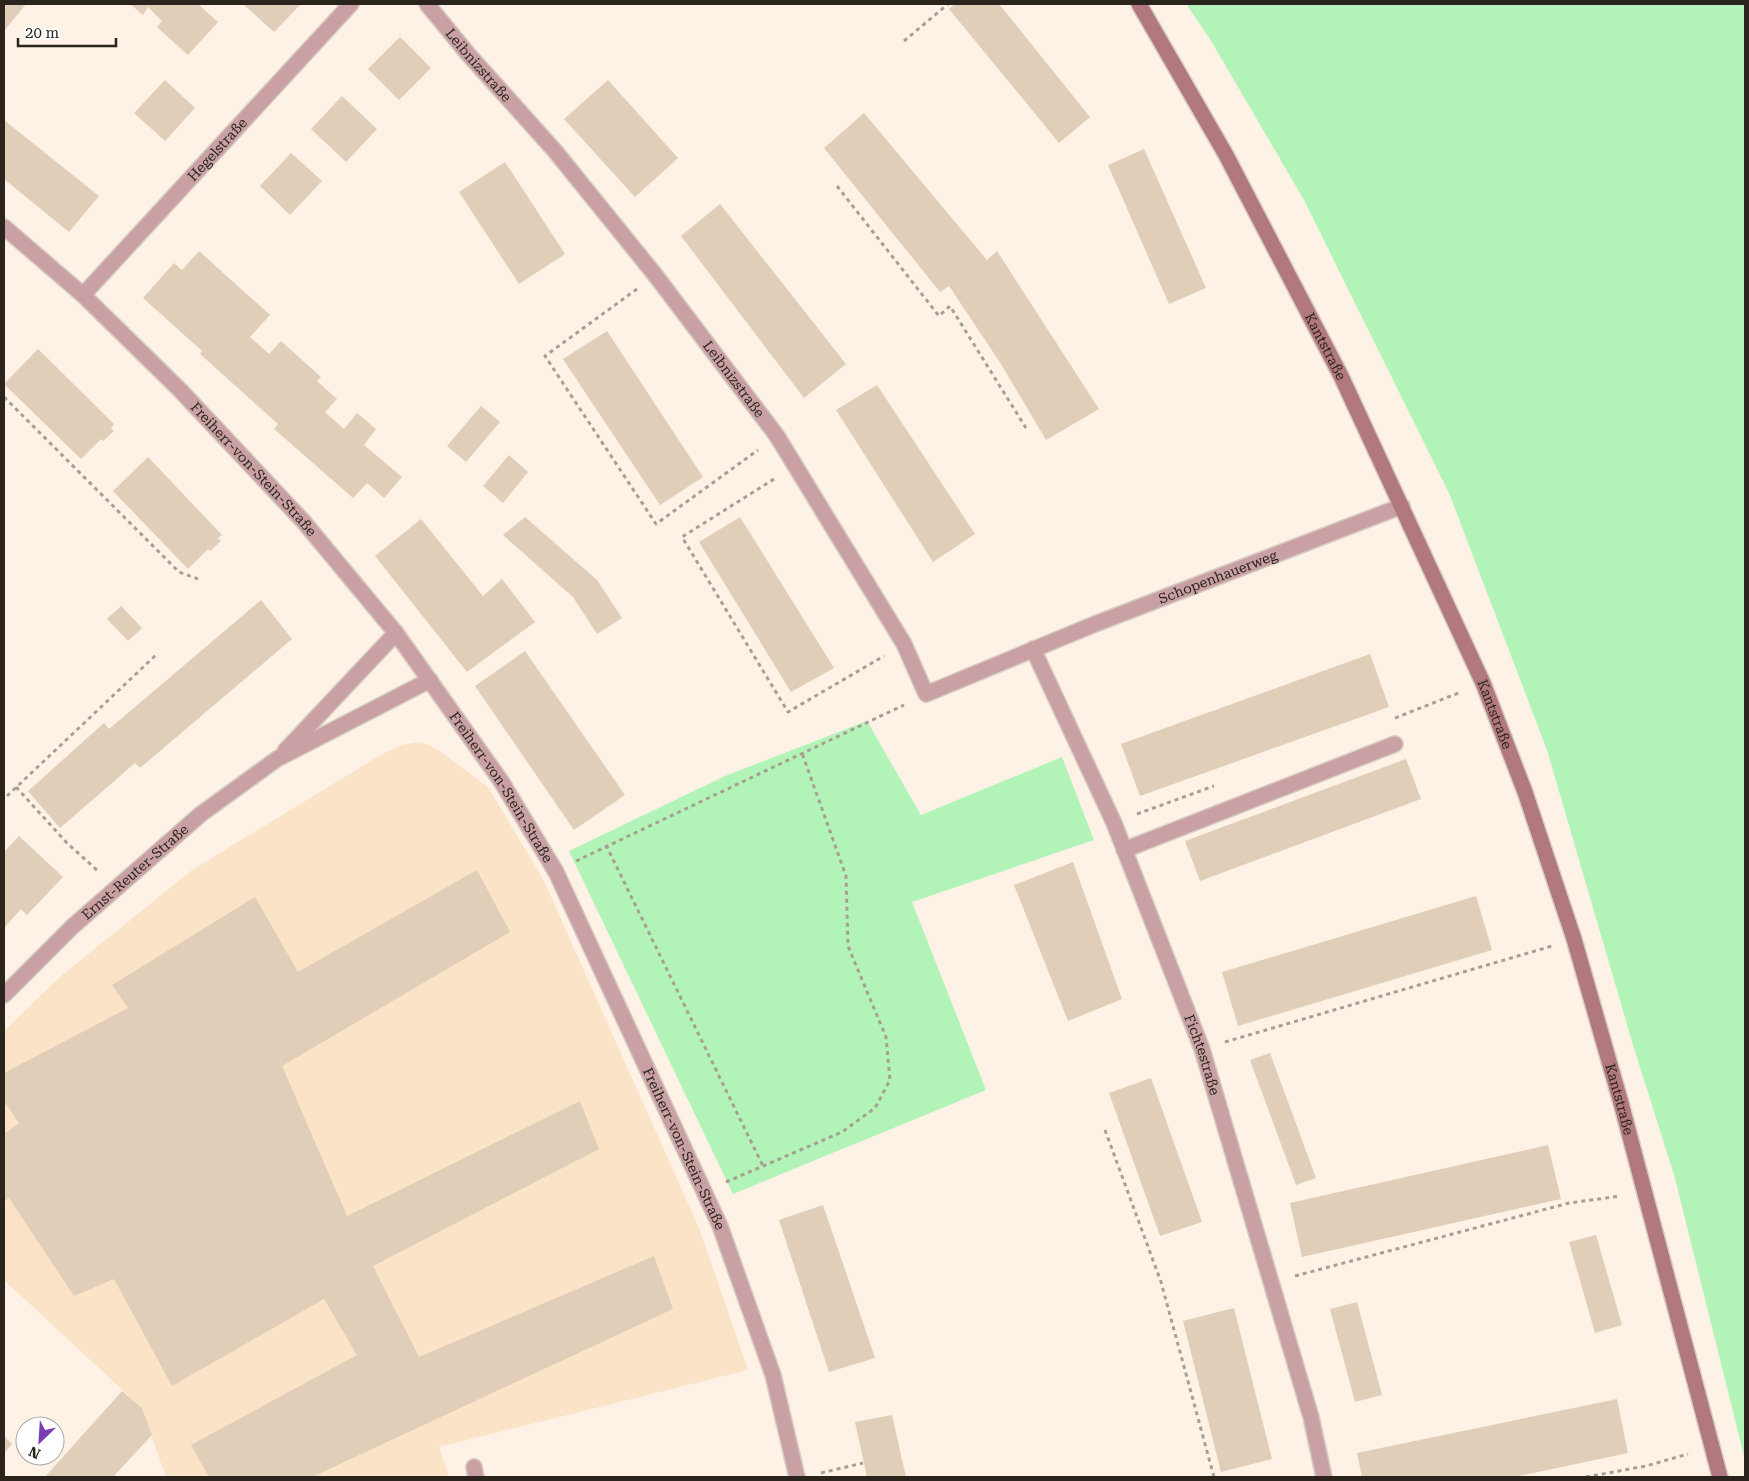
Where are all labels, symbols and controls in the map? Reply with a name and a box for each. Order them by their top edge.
scale bar [18,15,115,47]
text: 20 m [25,24,60,42]
street label: Leibnizstraße [442,25,515,105]
street label: Hegelstraße [184,114,250,184]
street label: Kantstraße [1302,310,1350,383]
street label: Leibnizstraße [700,338,768,421]
street label: Freiherr-von-Stein-Straße [188,399,320,539]
street label: Schopenhauerweg [1156,547,1279,607]
street label: Kantstraße [1474,677,1516,752]
street label: Freiherr-von-Stein-Straße [446,709,556,866]
street label: Ernst-Reuter-Straße [79,821,192,923]
street label: Fichtestraße [1181,1012,1223,1097]
street label: Kantstraße [1602,1062,1637,1137]
street label: Freiherr-von-Stein-Straße [640,1065,729,1233]
north arrow [15,1416,65,1466]
text: N [26,1443,43,1462]

